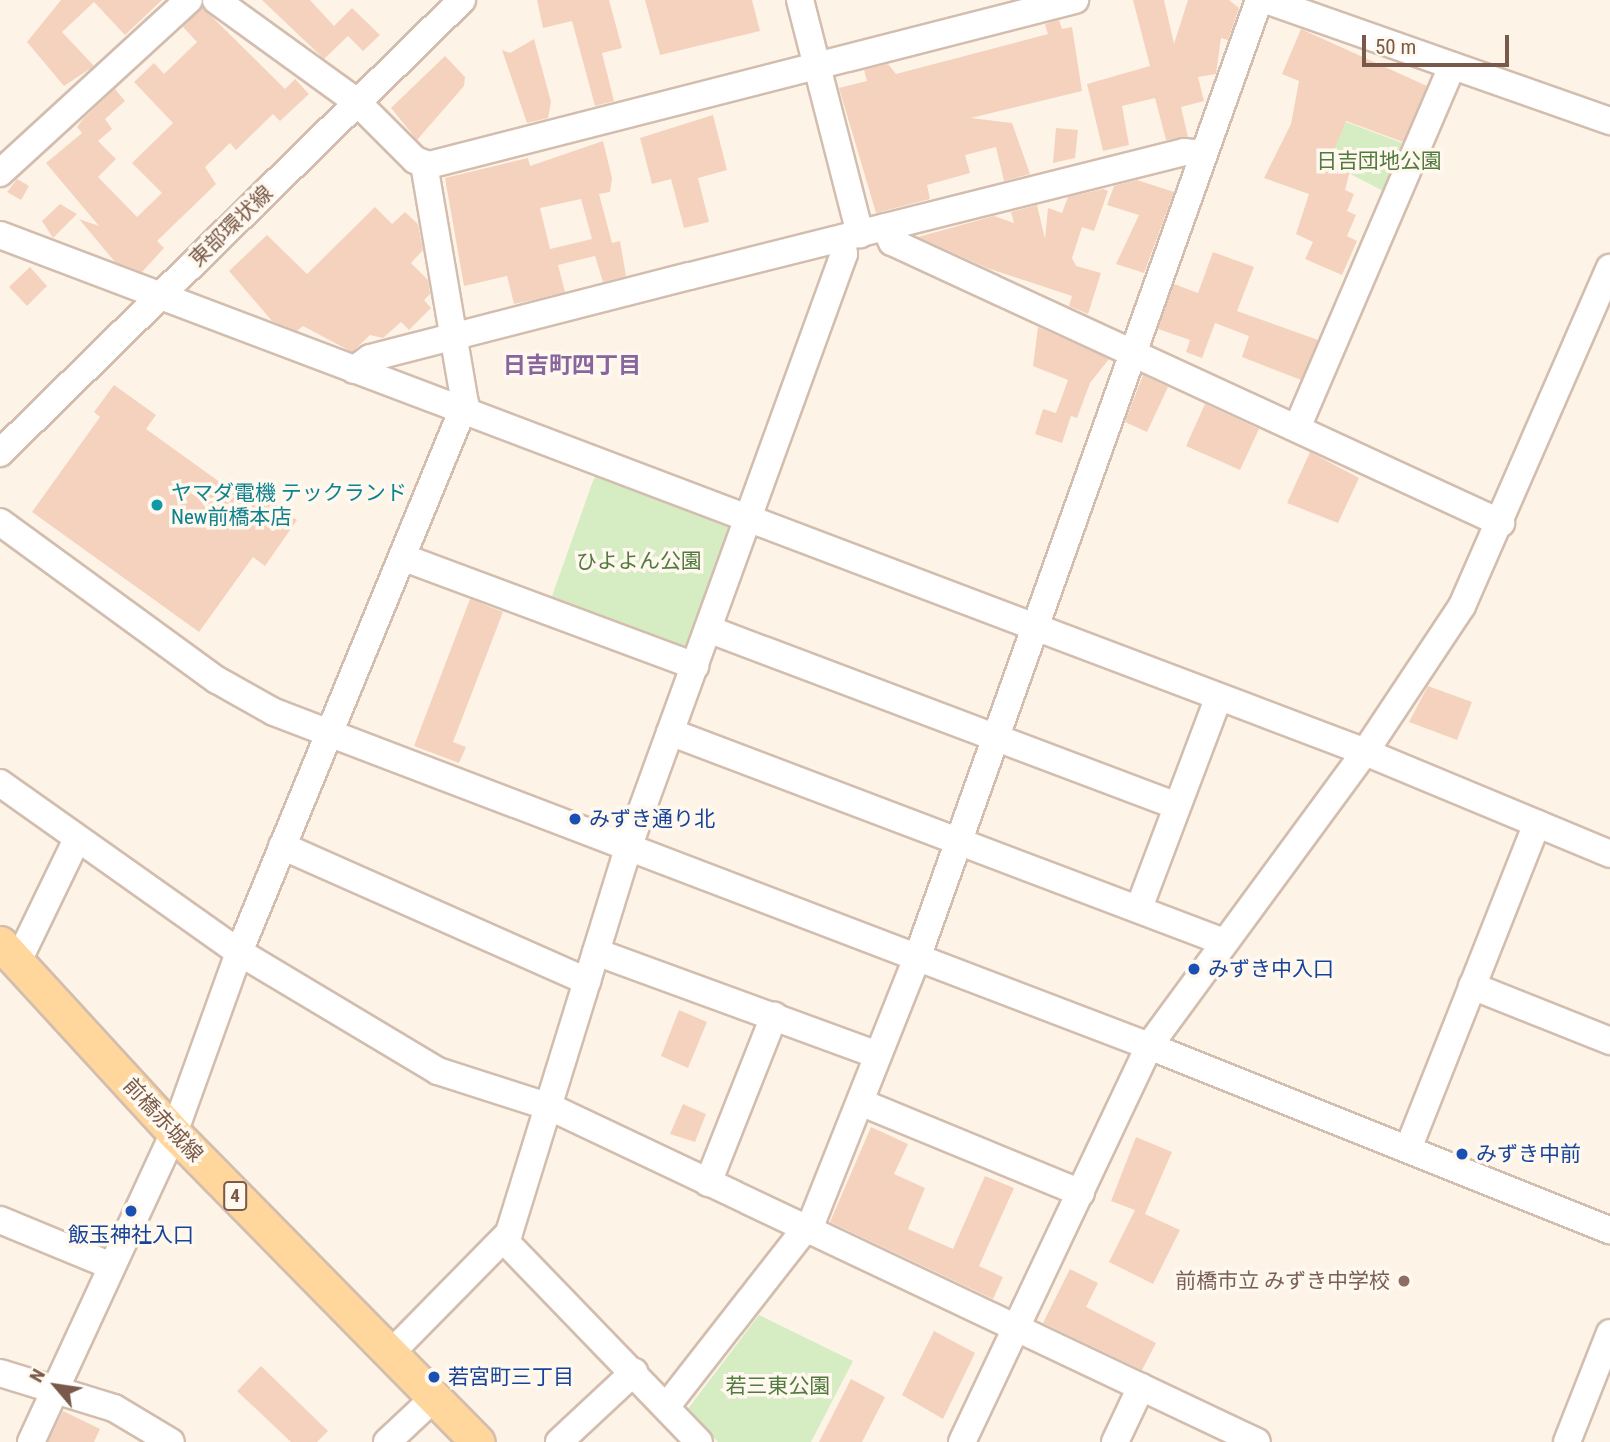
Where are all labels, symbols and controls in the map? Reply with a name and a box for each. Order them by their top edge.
scale bar [1365,21,1512,65]
text: 50 m [1375,35,1416,59]
park label: 日吉団地公園 [1316,148,1442,174]
street label: 東部環状線 [184,180,278,272]
district label: 日吉町四丁目 [503,352,641,380]
place label: ヤマダ電機 テックランド New前橋本店 [171,480,407,530]
marker: ヤマダ電機 テックランド New前橋本店 [149,497,165,513]
park label: ひよよん公園 [576,548,702,574]
place label: みずき通り北 [589,806,715,832]
marker: みずき通り北 [567,811,583,827]
place label: みずき中入口 [1208,956,1334,982]
marker: みずき中入口 [1186,961,1202,977]
street label: 前橋赤城線 [118,1073,208,1167]
place label: みずき中前 [1476,1141,1581,1167]
marker: みずき中前 [1454,1146,1470,1162]
road number: 4 [223,1180,247,1212]
marker: 飯玉神社入口 [123,1203,139,1219]
place label: 飯玉神社入口 [68,1222,194,1248]
place label: 前橋市立 みずき中学校 [1175,1268,1390,1294]
marker: 前橋市立 みずき中学校 [1396,1273,1412,1289]
north arrow [21,1351,91,1421]
place label: 若宮町三丁目 [448,1364,574,1390]
text: N [24,1365,50,1386]
marker: 若宮町三丁目 [426,1369,442,1385]
park label: 若三東公園 [726,1373,830,1399]

